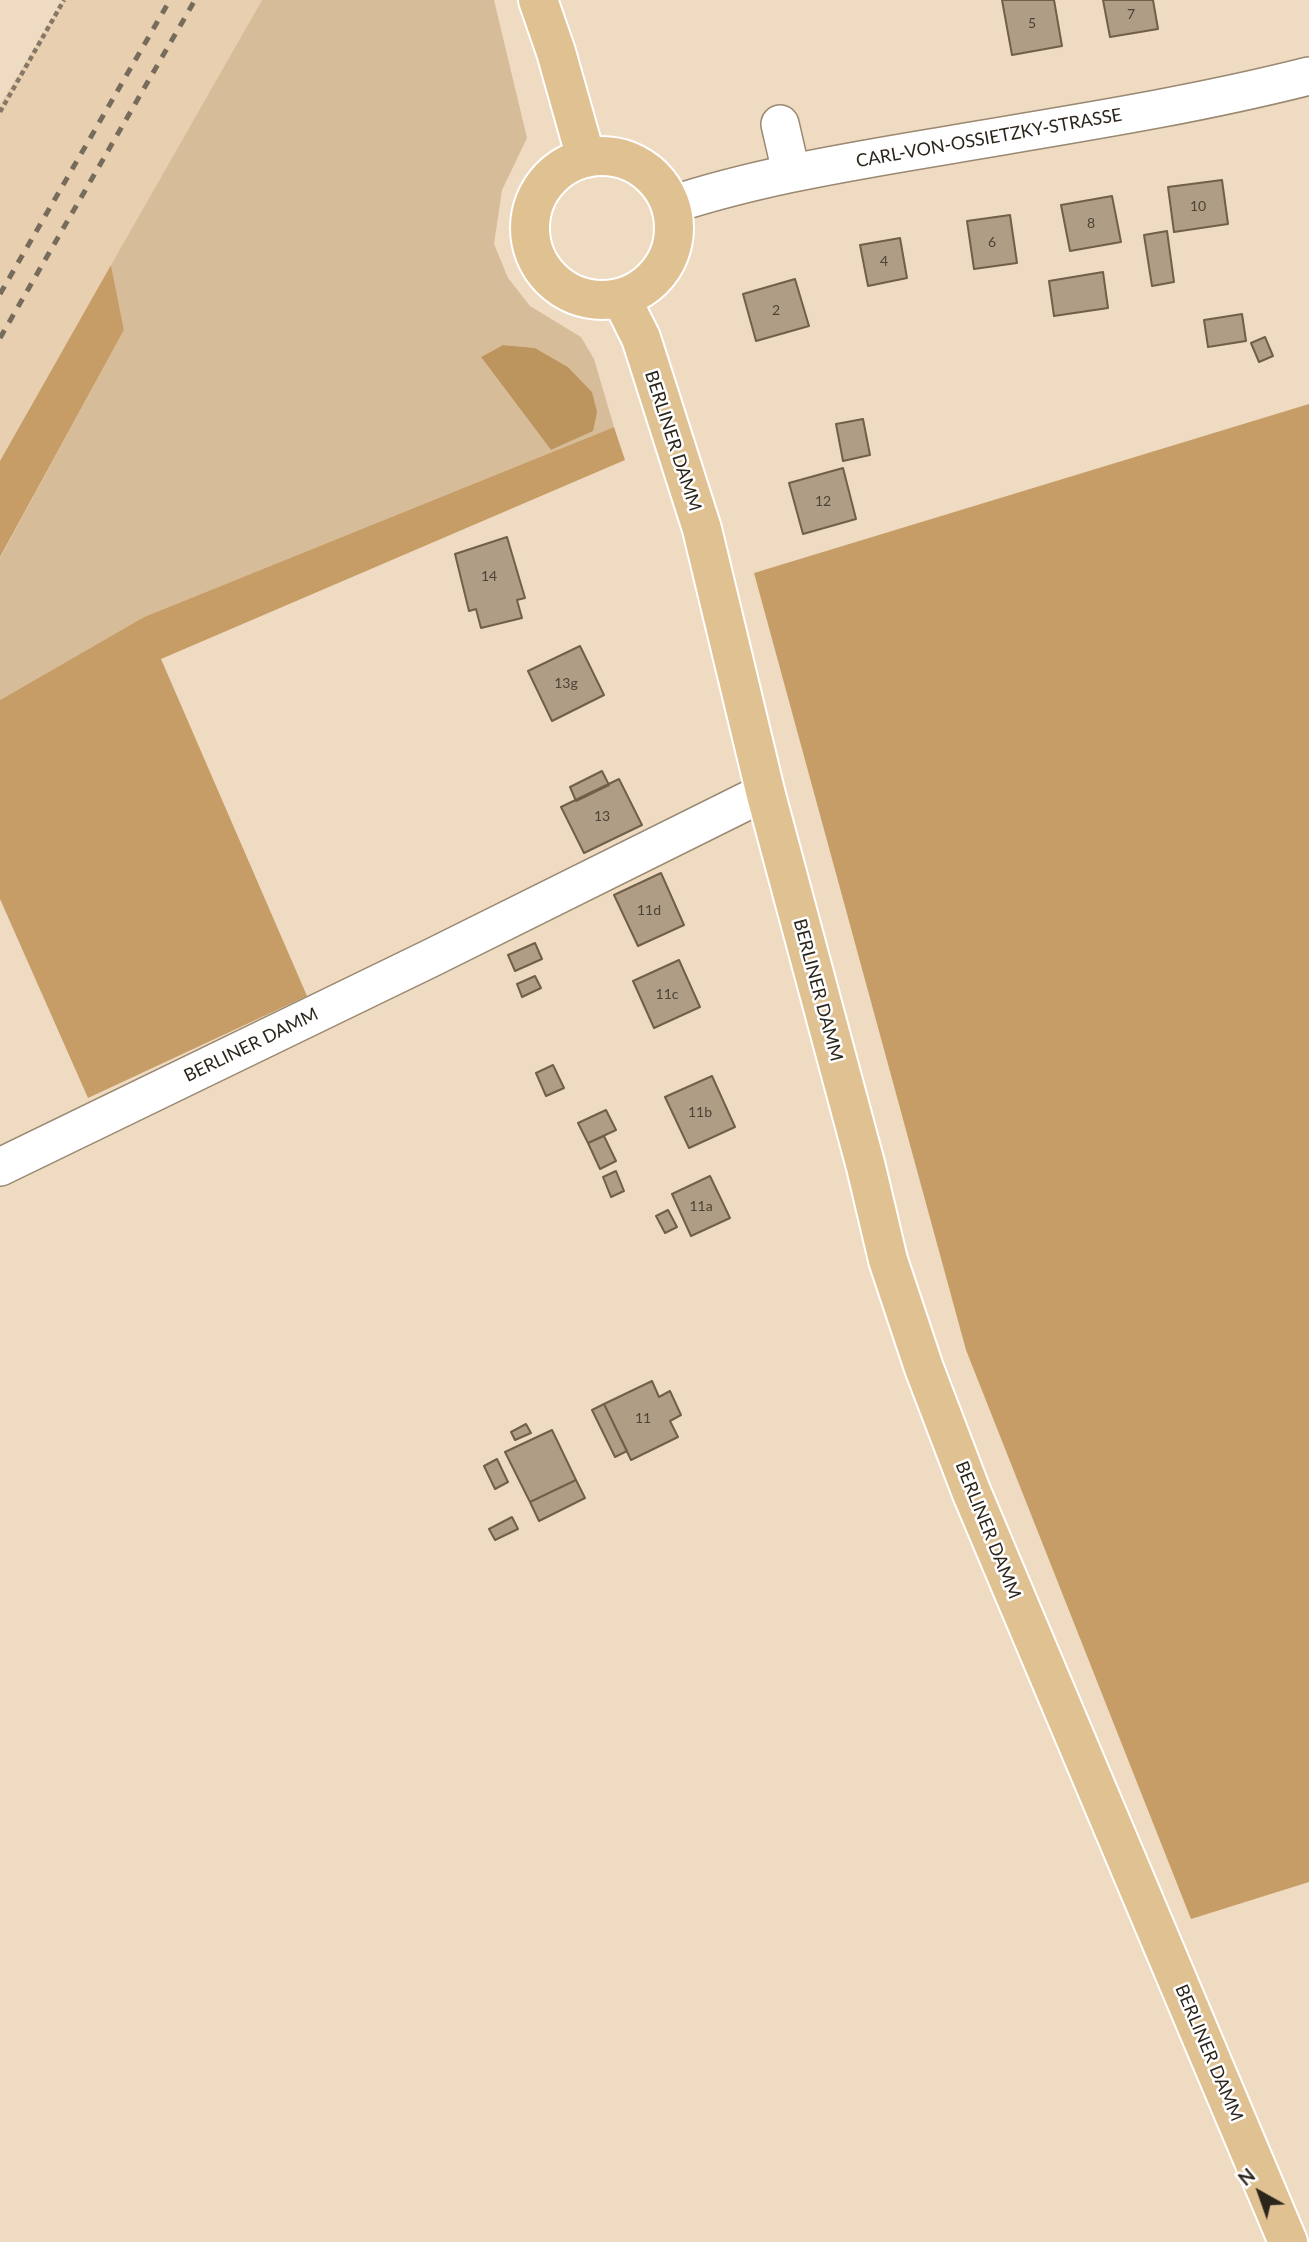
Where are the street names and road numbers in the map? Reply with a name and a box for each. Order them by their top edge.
street label: CARL-VON-OSSIETZKY-STRASSE [854,104,1124,172]
street label: BERLINER DAMM [640,368,706,514]
street label: BERLINER DAMM [789,916,847,1064]
street label: BERLINER DAMM [180,1003,322,1087]
street label: BERLINER DAMM [951,1458,1025,1602]
street label: BERLINER DAMM [1170,1981,1248,2125]

